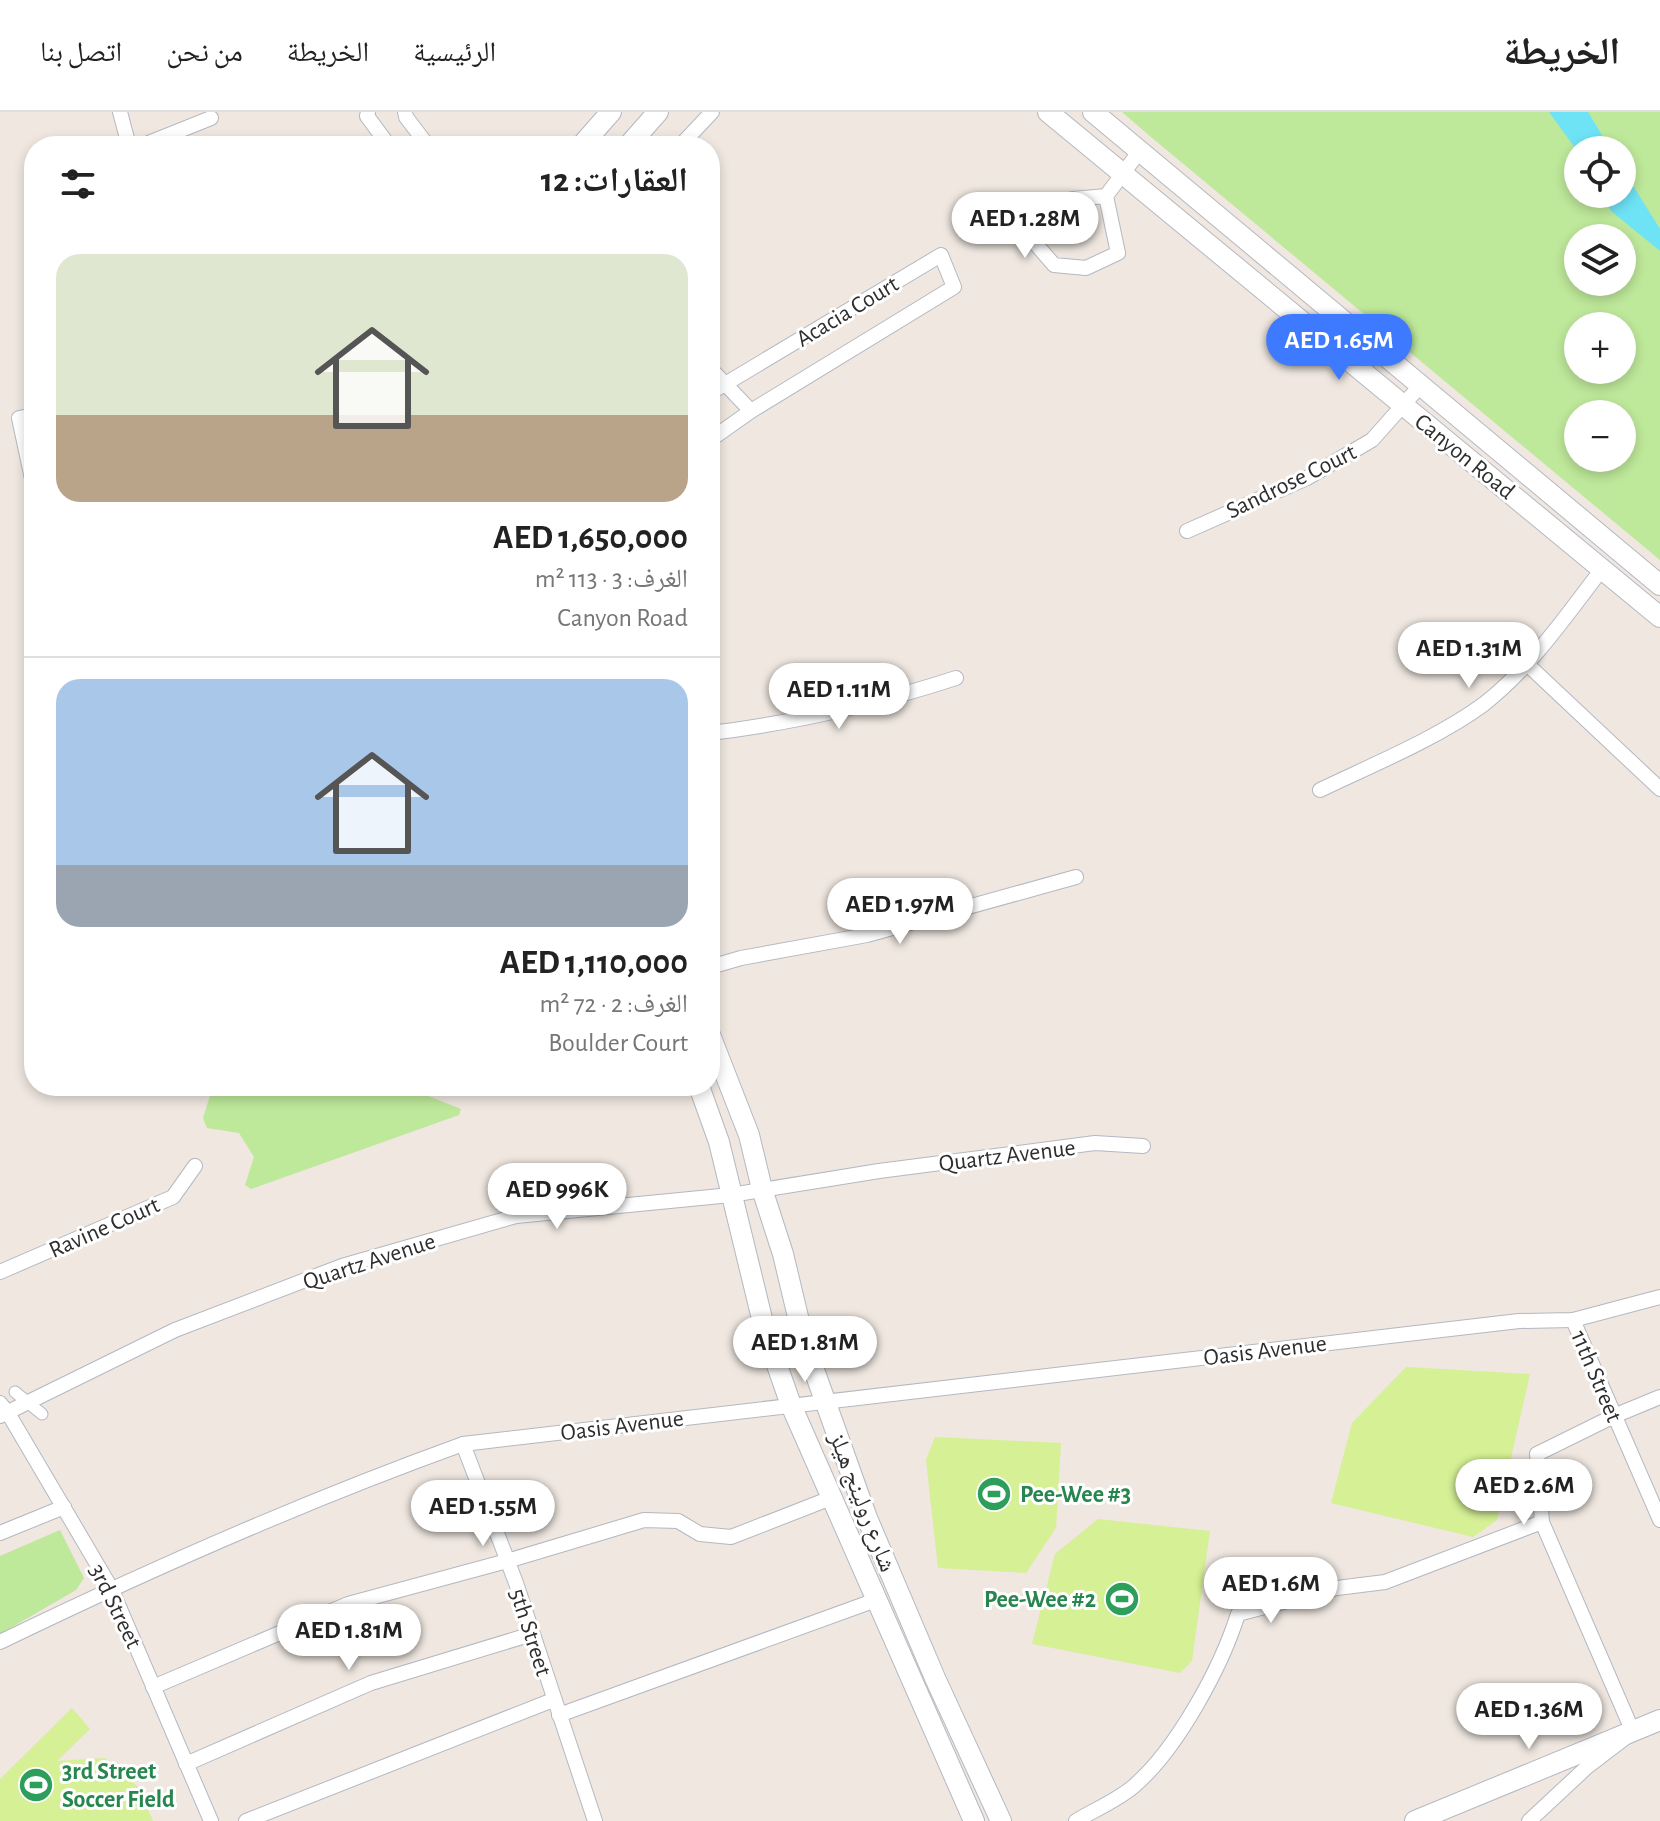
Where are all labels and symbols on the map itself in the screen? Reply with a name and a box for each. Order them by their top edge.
pin: AED 1.28M [933,192,1117,260]
street label: Acacia Court [792,272,903,352]
pin: AED 1.65M [1247,314,1431,382]
street label: Canyon Road [1410,409,1519,504]
street label: Sandrose Court [1223,440,1360,524]
pin: AED 1.31M [1377,622,1561,690]
pin: AED 1.11M [747,663,931,731]
pin: AED 1.97M [808,878,992,946]
street label: Quartz Avenue [937,1136,1077,1176]
pin: AED 996K [474,1163,640,1231]
street label: Ravine Court [46,1193,164,1263]
street label: Quartz Avenue [300,1229,438,1295]
pin: AED 1.81M [713,1316,897,1384]
street label: 11th Street [1566,1327,1626,1426]
street label: Oasis Avenue [1202,1332,1328,1370]
street label: Oasis Avenue [559,1407,685,1445]
street label: شارع رولينج هيلز [822,1428,900,1576]
pin: AED 2.6M [1441,1459,1607,1527]
sports icon: Pee-Wee #3 [975,1475,1013,1513]
pin: AED 1.55M [391,1480,575,1548]
place label: Pee-Wee #3 [1020,1483,1131,1507]
pin: AED 1.6M [1188,1557,1354,1625]
street label: 3rd Street [84,1561,146,1653]
sports icon: Pee-Wee #2 [1103,1580,1141,1618]
street label: 5th Street [505,1586,556,1679]
place label: Pee-Wee #2 [984,1588,1096,1612]
pin: AED 1.81M [257,1604,441,1672]
pin: AED 1.36M [1437,1683,1621,1751]
place label: 3rd Street Soccer Field [62,1760,175,1812]
sports icon: 3rd Street Soccer Field [17,1766,55,1804]

